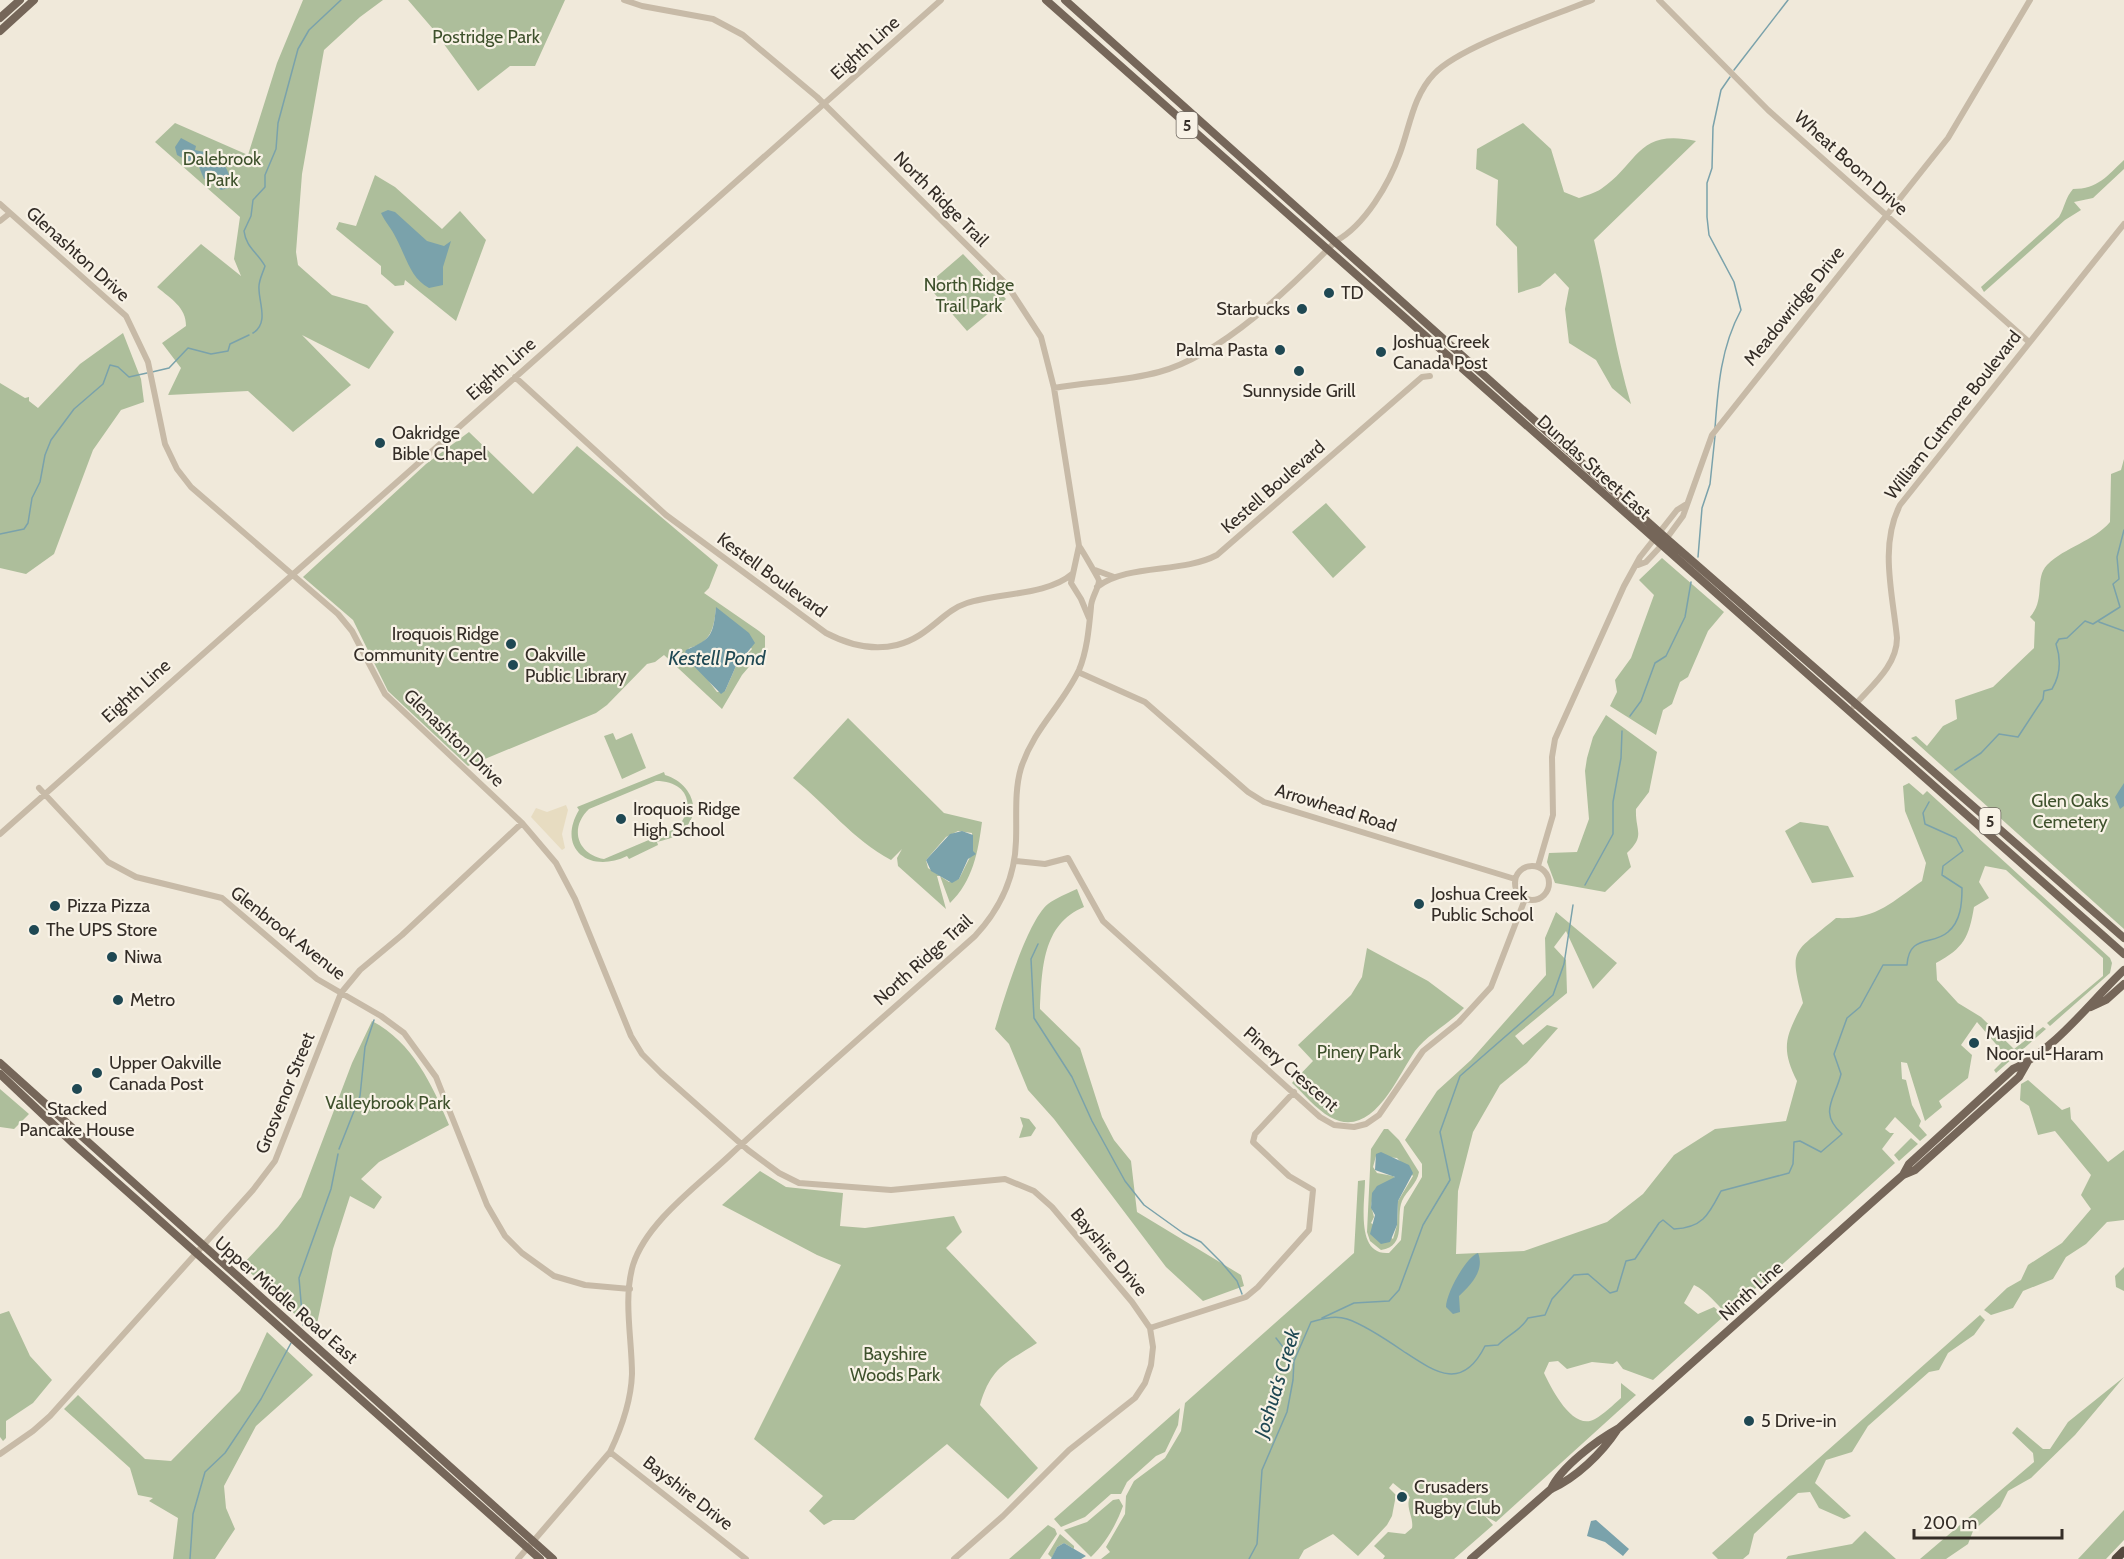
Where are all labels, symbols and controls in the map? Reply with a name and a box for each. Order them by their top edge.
street label: Eighth Line [826,11,904,85]
park label: Postridge Park [432,26,541,48]
street label: Wheat Boom Drive [1790,106,1912,220]
road number: 5 [1176,112,1198,138]
street label: North Ridge Trail [889,147,993,251]
park label: Dalebrook Park [183,148,262,191]
street label: Glenashton Drive [22,202,134,306]
street label: Meadowridge Drive [1739,242,1849,370]
park label: North Ridge Trail Park [924,274,1014,317]
place label: TD [1341,282,1364,304]
marker: TD [1322,286,1336,300]
place label: Starbucks [1216,298,1290,320]
marker: Starbucks [1295,302,1309,316]
street label: William Cutmore Boulevard [1880,326,2026,504]
place label: Joshua Creek Canada Post [1392,331,1490,374]
street label: Eighth Line [462,333,540,405]
place label: Palma Pasta [1176,339,1268,361]
marker: Palma Pasta [1273,343,1287,357]
marker: Joshua Creek Canada Post [1374,345,1388,359]
marker: Sunnyside Grill [1292,364,1306,378]
place label: Sunnyside Grill [1242,380,1356,402]
street label: Dundas Street East [1533,410,1655,524]
place label: Oakridge Bible Chapel [392,422,488,465]
marker: Oakridge Bible Chapel [373,436,387,450]
street label: Kestell Boulevard [1217,436,1329,538]
street label: Kestell Boulevard [713,528,831,622]
place label: Iroquois Ridge Community Centre [353,623,499,666]
marker: Iroquois Ridge Community Centre [504,637,518,651]
place label: Oakville Public Library [525,644,627,687]
water label: Kestell Pond [668,646,766,670]
street label: Eighth Line [97,654,175,728]
marker: Oakville Public Library [506,658,520,672]
street label: Glenashton Drive [399,684,509,792]
street label: Arrowhead Road [1273,779,1399,837]
park label: Glen Oaks Cemetery [2031,790,2109,833]
place label: Iroquois Ridge High School [633,798,740,841]
road number: 5 [1980,808,2000,834]
marker: Iroquois Ridge High School [614,812,628,826]
street label: Glenbrook Avenue [226,881,350,985]
place label: Joshua Creek Public School [1430,883,1534,926]
place label: Pizza Pizza [67,895,151,917]
marker: Joshua Creek Public School [1412,897,1426,911]
marker: Pizza Pizza [48,899,62,913]
street label: North Ridge Trail [869,910,977,1010]
place label: The UPS Store [46,919,157,941]
marker: The UPS Store [27,923,41,937]
place label: Niwa [124,946,162,968]
marker: Niwa [105,950,119,964]
place label: Metro [130,989,175,1011]
marker: Metro [111,993,125,1007]
street label: Pinery Crescent [1239,1022,1343,1116]
place label: Masjid Noor-ul-Haram [1986,1022,2104,1065]
street label: Grosvenor Street [251,1029,319,1157]
marker: Masjid Noor-ul-Haram [1967,1036,1981,1050]
park label: Pinery Park [1317,1041,1402,1063]
place label: Upper Oakville Canada Post [109,1052,221,1095]
marker: Upper Oakville Canada Post [90,1066,104,1080]
marker: Stacked Pancake House [70,1082,84,1096]
park label: Valleybrook Park [325,1092,452,1114]
place label: Stacked Pancake House [20,1098,134,1141]
street label: Bayshire Drive [1066,1203,1152,1301]
street label: Upper Middle Road East [210,1232,362,1368]
street label: Ninth Line [1715,1257,1787,1325]
water label: Joshua's Creek [1249,1324,1305,1442]
park label: Bayshire Woods Park [850,1343,941,1386]
place label: 5 Drive-in [1761,1410,1837,1432]
marker: 5 Drive-in [1742,1414,1756,1428]
street label: Bayshire Drive [639,1451,737,1535]
place label: Crusaders Rugby Club [1414,1476,1501,1519]
marker: Crusaders Rugby Club [1395,1490,1409,1504]
scale bar [1914,1502,2062,1540]
text: 200 m [1923,1512,1977,1534]

